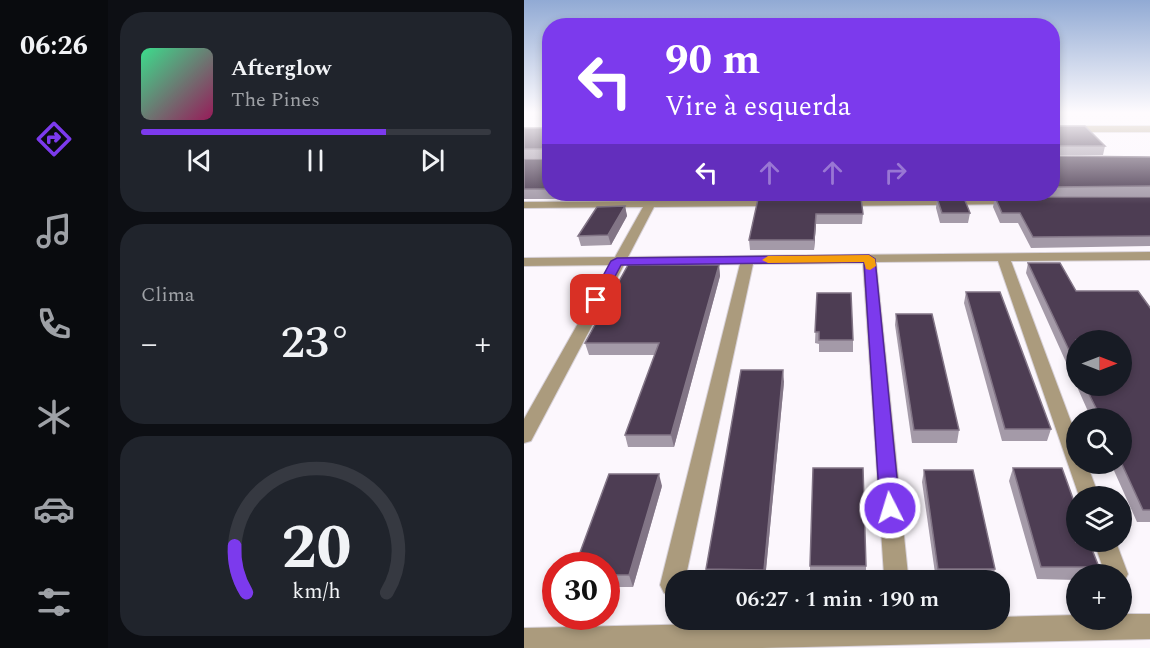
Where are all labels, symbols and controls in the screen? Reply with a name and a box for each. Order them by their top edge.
text: 06:26 [20,25,88,67]
text: 90 m [665,29,760,92]
icon: left [566,42,644,120]
text: Afterglow [231,52,331,85]
text: The Pines [231,85,320,115]
text: Vire à esquerda [665,86,851,128]
icon: directions [33,118,75,160]
icon: previous [183,144,216,177]
icon: pause [299,144,332,177]
icon: next [416,144,449,177]
icon: left [690,156,723,189]
icon: ahead [753,156,786,189]
icon: ahead [816,156,849,189]
icon: right [879,156,912,189]
icon: music [33,210,75,252]
pin [570,274,621,325]
text: Clima [141,280,195,310]
icon: arrive [579,283,612,316]
icon: phone [33,303,75,345]
text: 23° [281,309,351,378]
text: − [141,319,158,369]
text: + [475,319,491,369]
north arrow [1066,330,1132,396]
map controls [1066,330,1132,630]
icon: climate [33,396,75,438]
button: search [1066,408,1132,474]
position arrow [858,476,922,540]
button: layers [1066,486,1132,552]
icon: car [33,488,75,530]
text: 20 [281,501,351,596]
speed limit sign: 30 [542,552,620,630]
button: + [1066,564,1132,630]
text: km/h [292,575,340,608]
icon: filters [33,581,75,623]
text: 06:27 · 1 min · 190 m [736,583,939,616]

